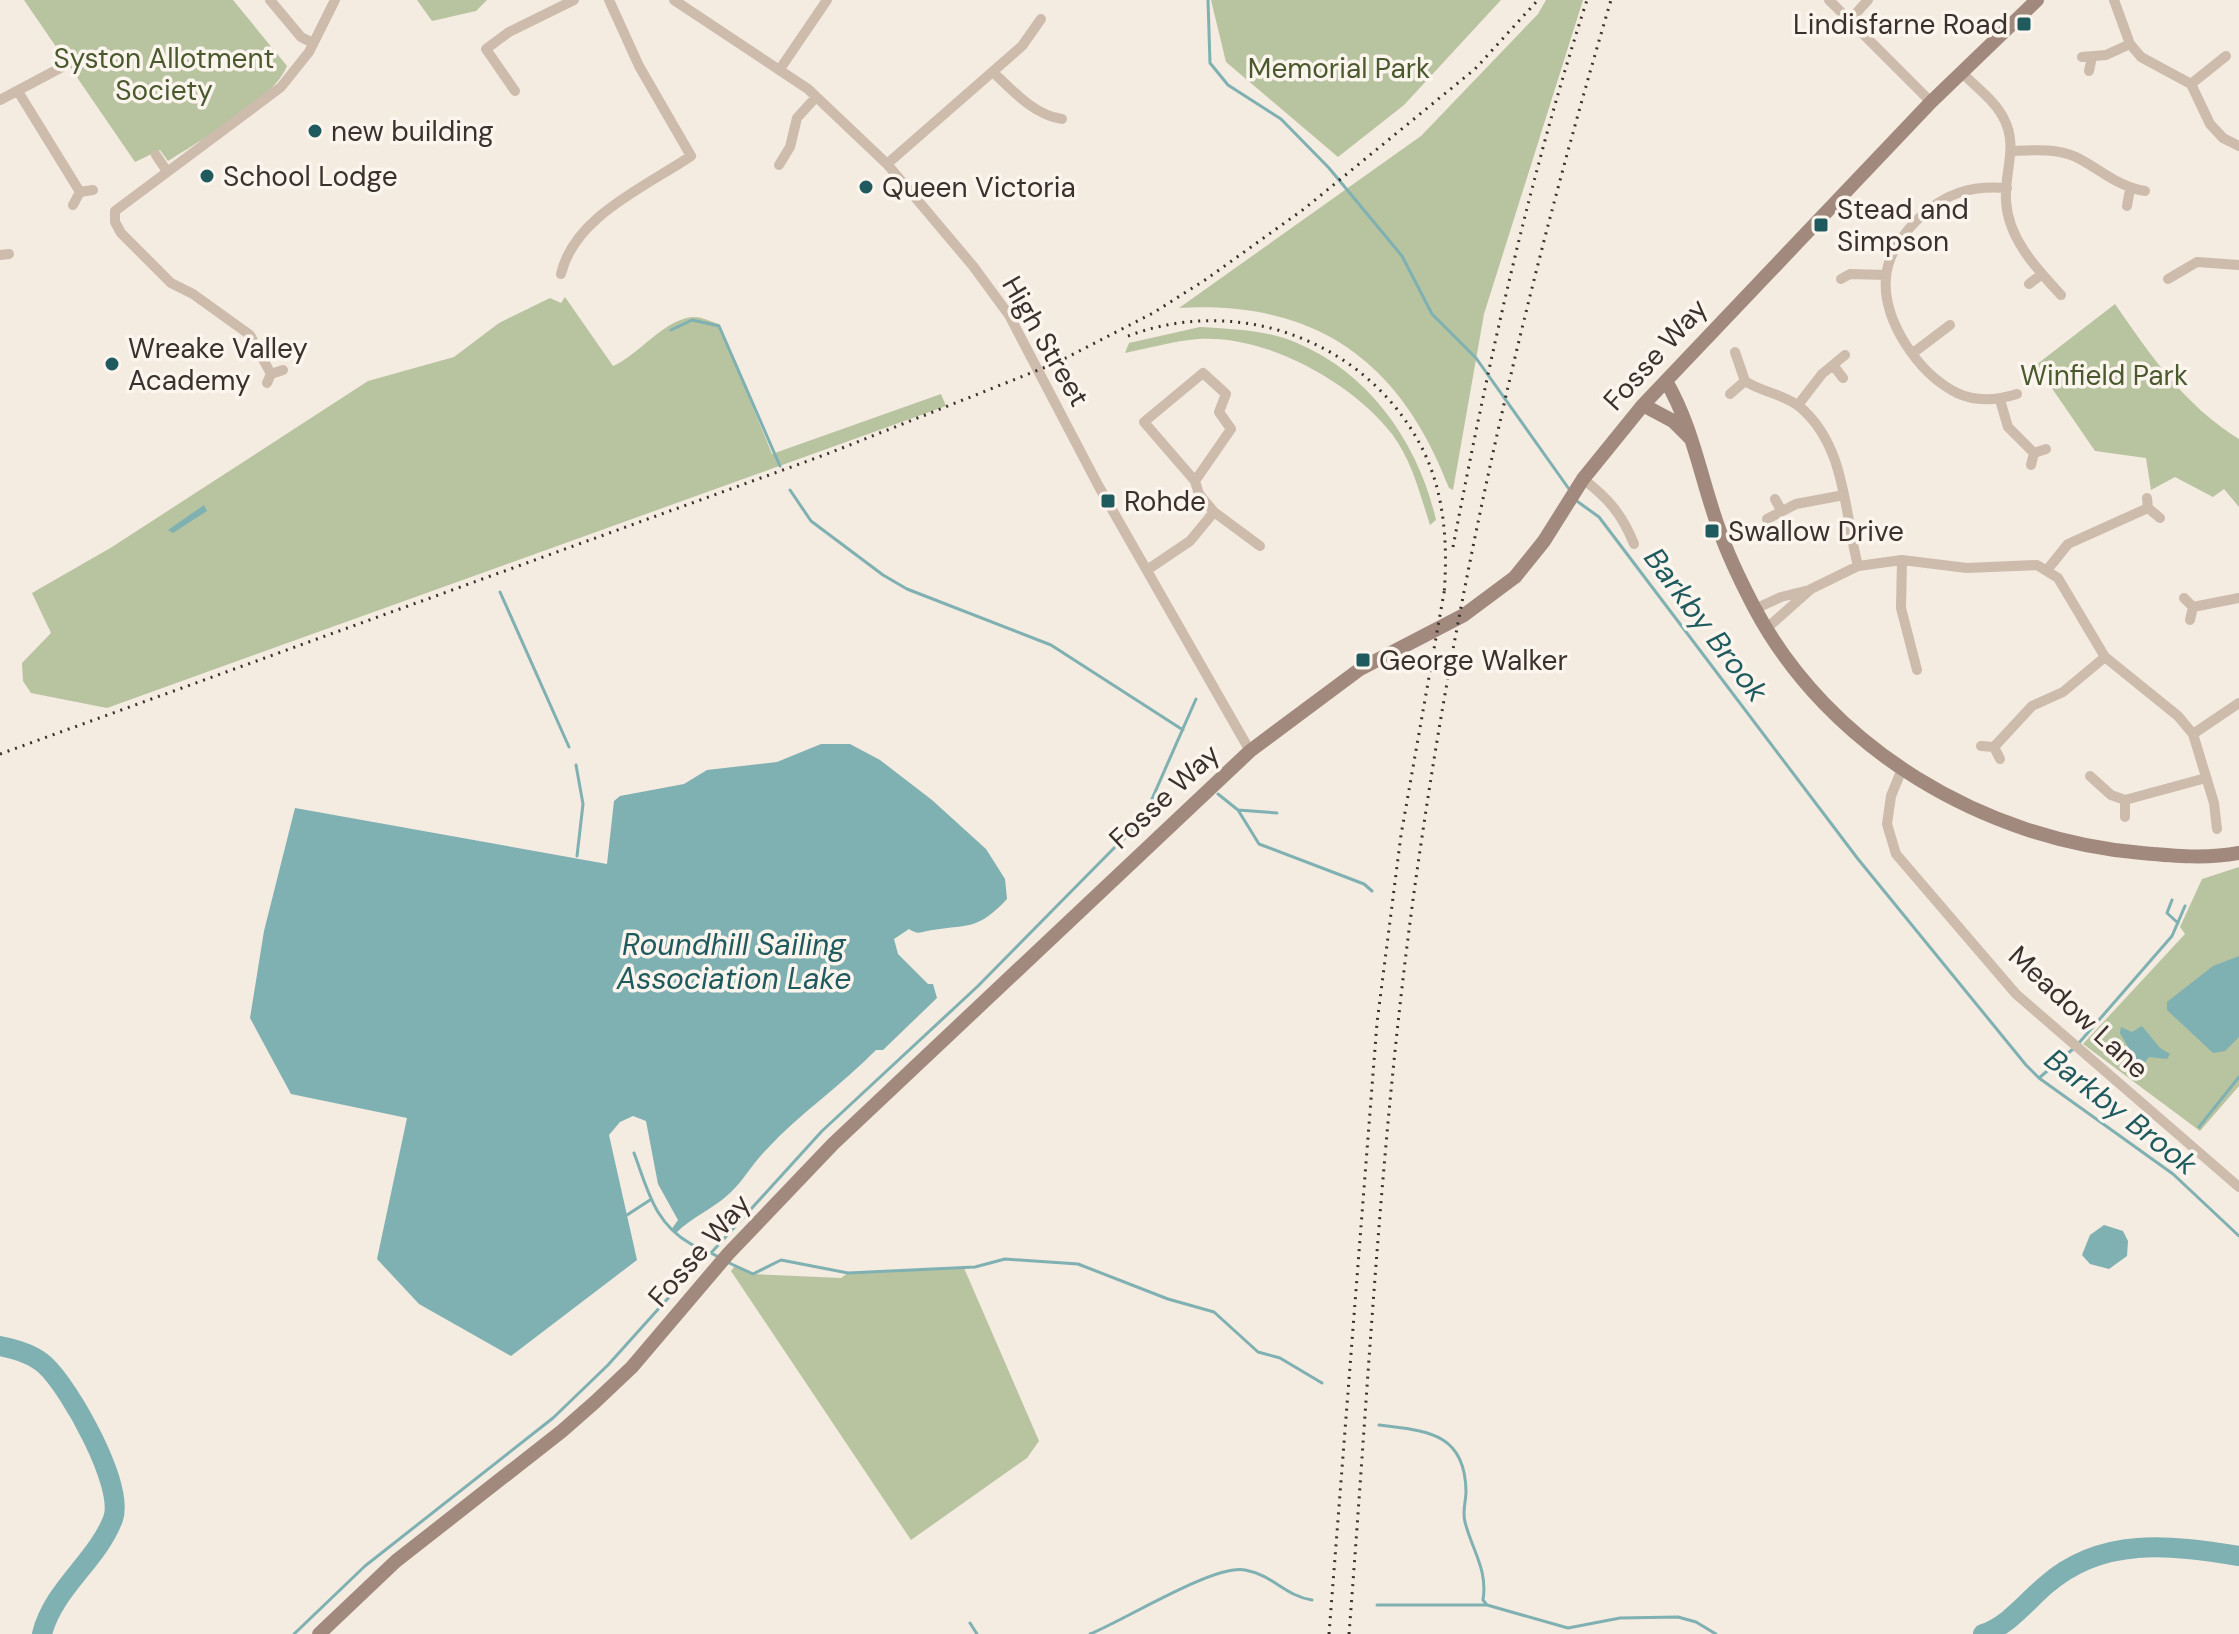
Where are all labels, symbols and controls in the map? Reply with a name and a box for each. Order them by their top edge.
place label: Lindisfarne Road [1793,6,2008,43]
marker: Lindisfarne Road [2015,15,2033,33]
park label: Syston Allotment Society [53,40,275,109]
park label: Memorial Park [1248,50,1430,87]
place label: new building [331,113,494,150]
marker: new building [306,122,324,140]
place label: School Lodge [223,158,398,195]
marker: School Lodge [198,167,216,185]
place label: Queen Victoria [882,169,1076,206]
marker: Queen Victoria [857,178,875,196]
place label: Stead and Simpson [1837,191,1969,260]
marker: Stead and Simpson [1812,216,1830,234]
street label: High Street [993,270,1098,413]
street label: Fosse Way [1595,290,1715,418]
place label: Wreake Valley Academy [128,330,308,399]
marker: Wreake Valley Academy [103,355,121,373]
park label: Winfield Park [2020,357,2188,394]
place label: Rohde [1124,483,1206,520]
marker: Rohde [1099,492,1117,510]
place label: Swallow Drive [1728,513,1904,550]
marker: Swallow Drive [1703,522,1721,540]
water label: Barkby Brook [1636,540,1778,710]
place label: George Walker [1379,642,1568,679]
marker: George Walker [1354,651,1372,669]
street label: Fosse Way [1101,736,1228,857]
water label: Roundhill Sailing Association Lake [616,925,851,998]
street label: Meadow Lane [2001,938,2157,1087]
water label: Barkby Brook [2037,1040,2206,1184]
street label: Fosse Way [640,1186,759,1315]

